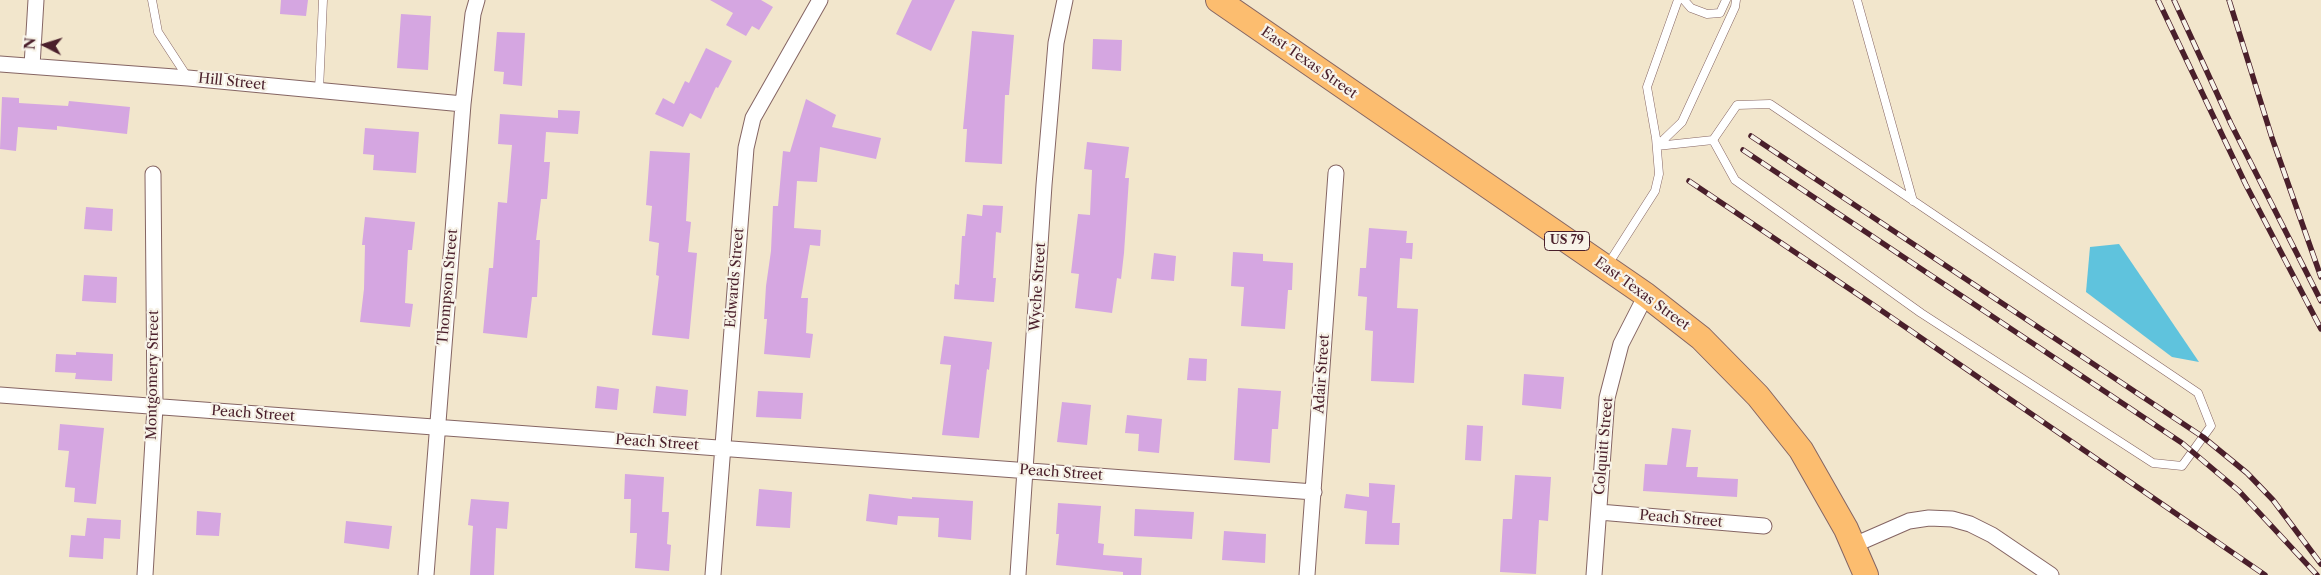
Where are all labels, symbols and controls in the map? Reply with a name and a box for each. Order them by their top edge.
north arrow [20,20,70,70]
street label: East Texas Street [1258,24,1360,102]
text: N [21,37,40,51]
street label: Hill Street [197,70,267,94]
street label: Edwards Street [722,227,748,329]
street label: Thompson Street [435,228,461,346]
road number: US 79 [1544,232,1590,250]
street label: Wyche Street [1027,242,1049,332]
street label: East Texas Street [1591,254,1693,334]
street label: Montgomery Street [143,310,163,440]
street label: Adair Street [1311,334,1333,414]
street label: Colquitt Street [1591,396,1617,496]
street label: Peach Street [211,403,295,425]
street label: Peach Street [615,432,699,454]
street label: Peach Street [1019,462,1103,484]
street label: Peach Street [1639,507,1723,531]

